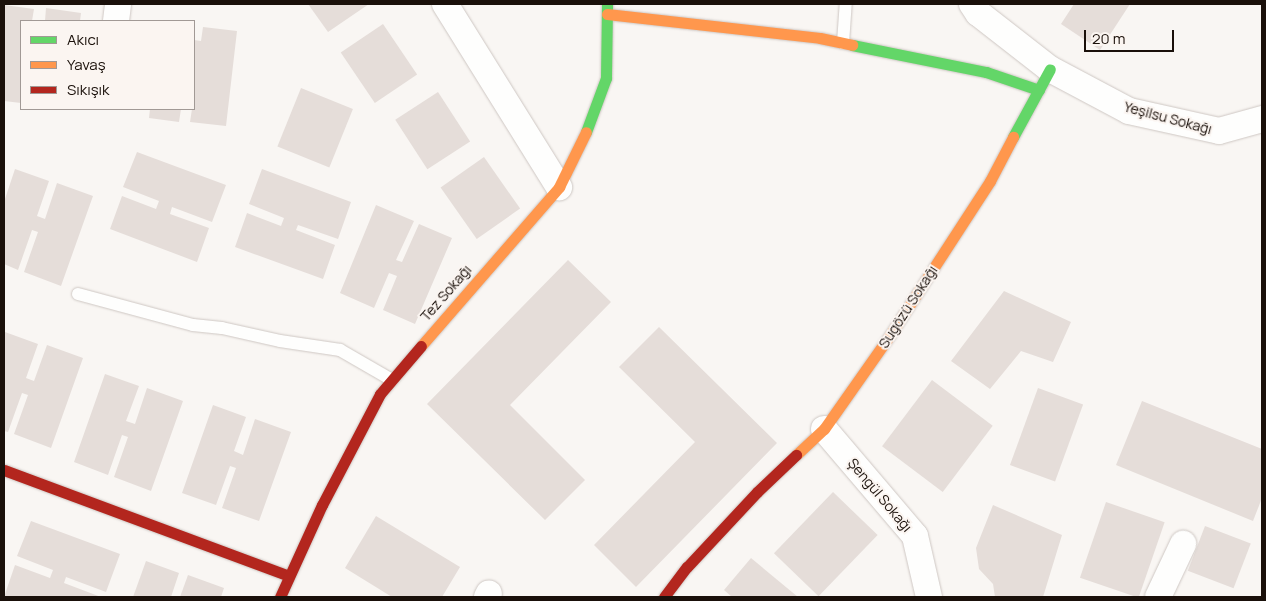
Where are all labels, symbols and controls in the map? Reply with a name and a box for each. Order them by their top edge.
legend [20,20,195,110]
scale bar [1086,20,1176,52]
text: 20 m [1092,28,1125,49]
text: Akıcı [67,29,99,50]
text: Yavaş [67,54,106,75]
text: Sıkışık [67,79,110,100]
street label: Yeşilsu Sokağı [1122,98,1214,138]
street label: Tez Sokağı [417,262,475,324]
street label: Sugözü Sokağı [875,263,941,351]
street label: Şengül Sokağı [844,455,916,535]

